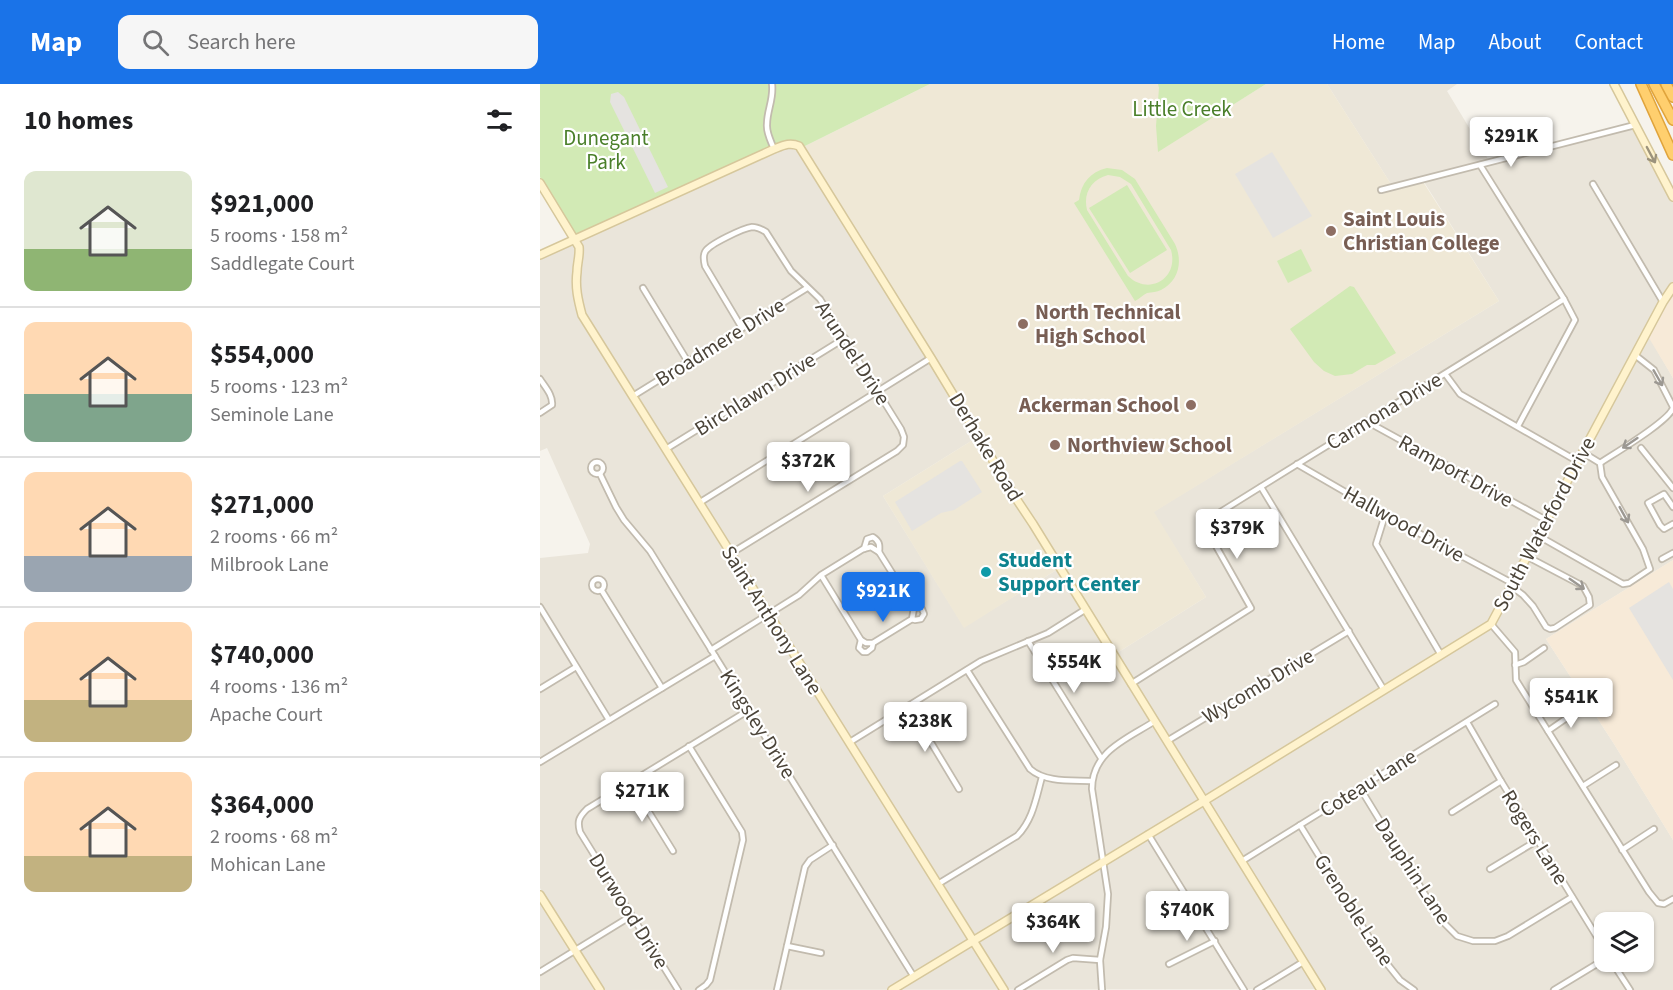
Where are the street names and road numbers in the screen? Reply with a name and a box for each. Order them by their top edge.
street label: Broadmere Drive [649,290,791,394]
street label: Arundel Drive [808,295,898,411]
street label: Birchlawn Drive [689,345,821,443]
street label: Carmona Drive [1320,365,1448,457]
street label: Derhake Road [942,387,1030,507]
street label: Ramport Drive [1393,427,1519,515]
street label: South Waterford Drive [1485,432,1603,616]
street label: Hallwood Drive [1338,478,1470,570]
street label: Saint Anthony Lane [714,540,830,700]
street label: Wycomb Drive [1196,641,1320,731]
street label: Kingsley Drive [713,664,803,784]
street label: Coteau Lane [1314,741,1422,825]
street label: Rogers Lane [1494,784,1576,890]
street label: Dauphin Lane [1367,812,1459,930]
street label: Durwood Drive [582,847,676,975]
street label: Grenoble Lane [1307,848,1401,972]

